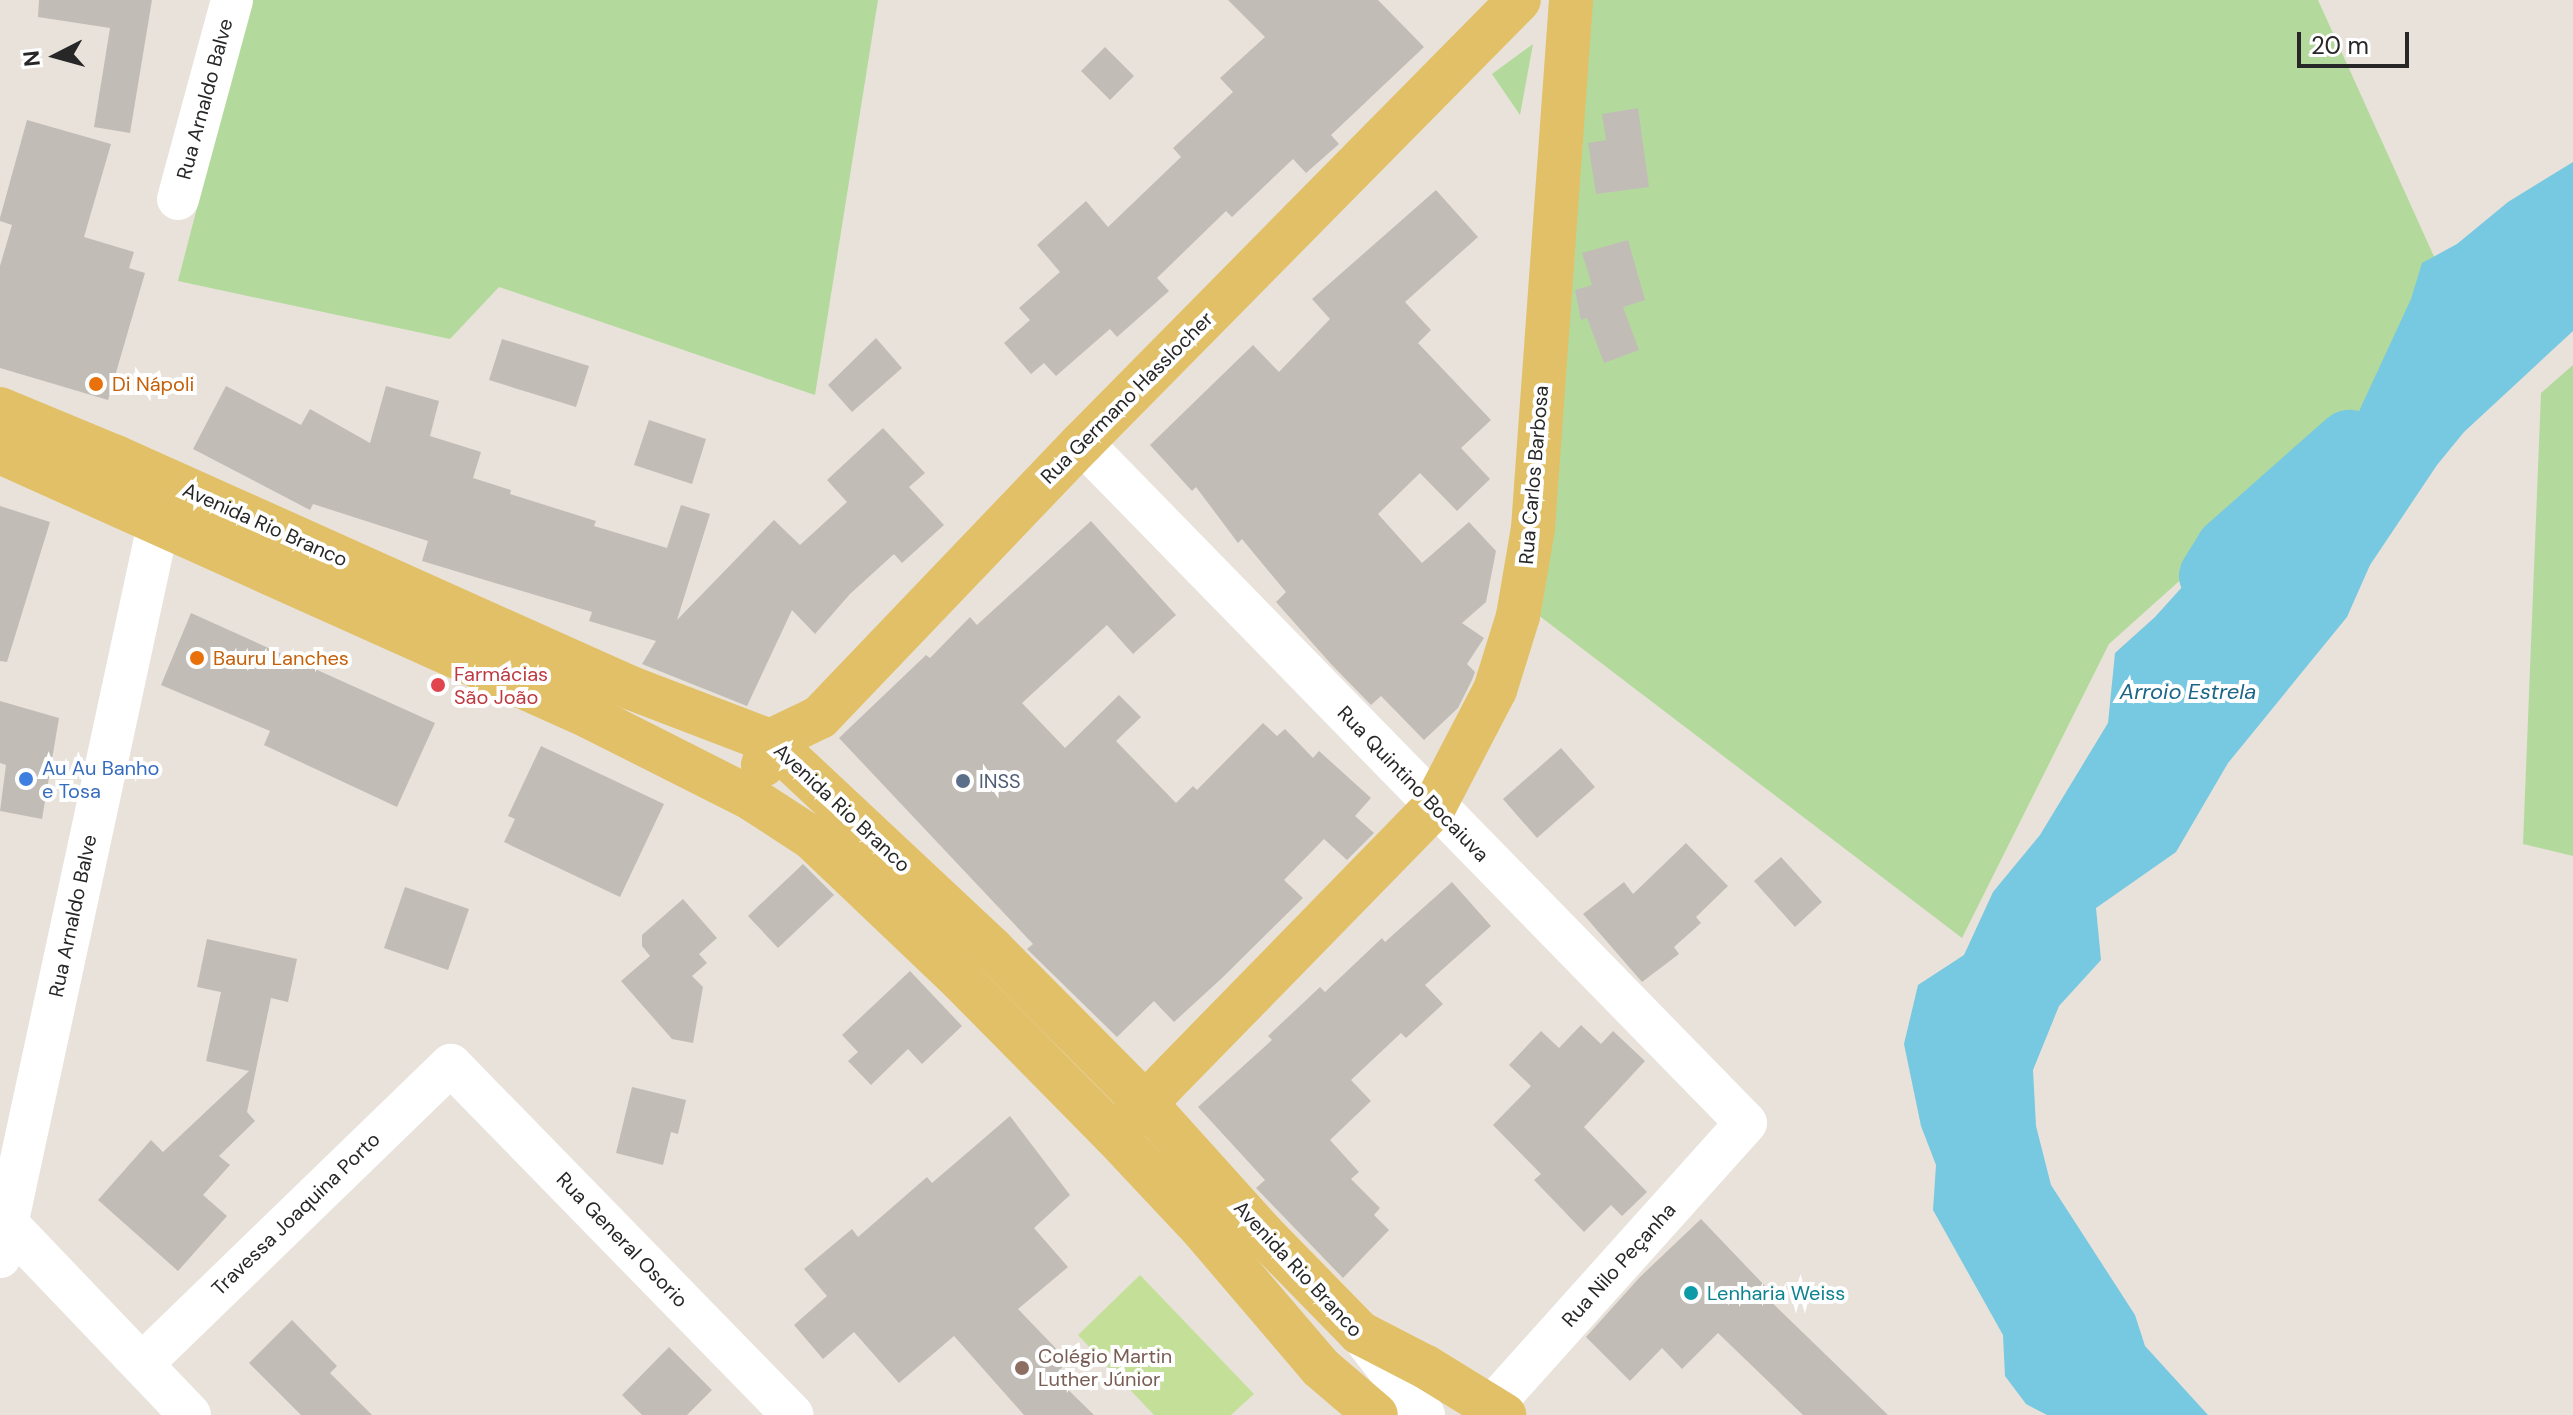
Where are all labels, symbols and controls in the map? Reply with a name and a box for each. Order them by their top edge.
north arrow [16,16,96,96]
street label: Rua Arnaldo Balve [172,16,238,182]
scale bar [2301,16,2413,66]
text: 20 m [2311,30,2369,61]
text: N [16,49,47,68]
street label: Rua Germano Hasslocher [1036,307,1218,489]
place label: Di Nápoli [112,372,194,396]
marker: Di Nápoli [87,375,105,393]
street label: Rua Carlos Barbosa [1514,385,1554,565]
street label: Avenida Rio Branco [179,478,351,572]
place label: Bauru Lanches [213,646,349,670]
marker: Bauru Lanches [188,649,206,667]
place label: Farmácias São João [454,662,548,709]
marker: Farmácias São João [429,676,447,694]
water label: Arroio Estrela [2120,679,2256,705]
street label: Rua Quintino Bocaiuva [1332,701,1494,867]
street label: Avenida Rio Branco [769,739,915,877]
place label: Au Au Banho e Tosa [42,756,159,803]
place label: INSS [979,769,1021,793]
marker: Au Au Banho e Tosa [17,770,35,788]
marker: INSS [954,772,972,790]
street label: Rua Arnaldo Balve [44,833,102,999]
street label: Travessa Joaquina Porto [207,1127,385,1301]
street label: Rua General Osorio [551,1167,693,1313]
street label: Avenida Rio Branco [1229,1196,1367,1342]
street label: Rua Nilo Peçanha [1557,1198,1681,1332]
place label: Lenharia Weiss [1707,1281,1845,1305]
marker: Lenharia Weiss [1682,1284,1700,1302]
place label: Colégio Martin Luther Júnior [1038,1344,1172,1391]
marker: Colégio Martin Luther Júnior [1013,1359,1031,1377]

